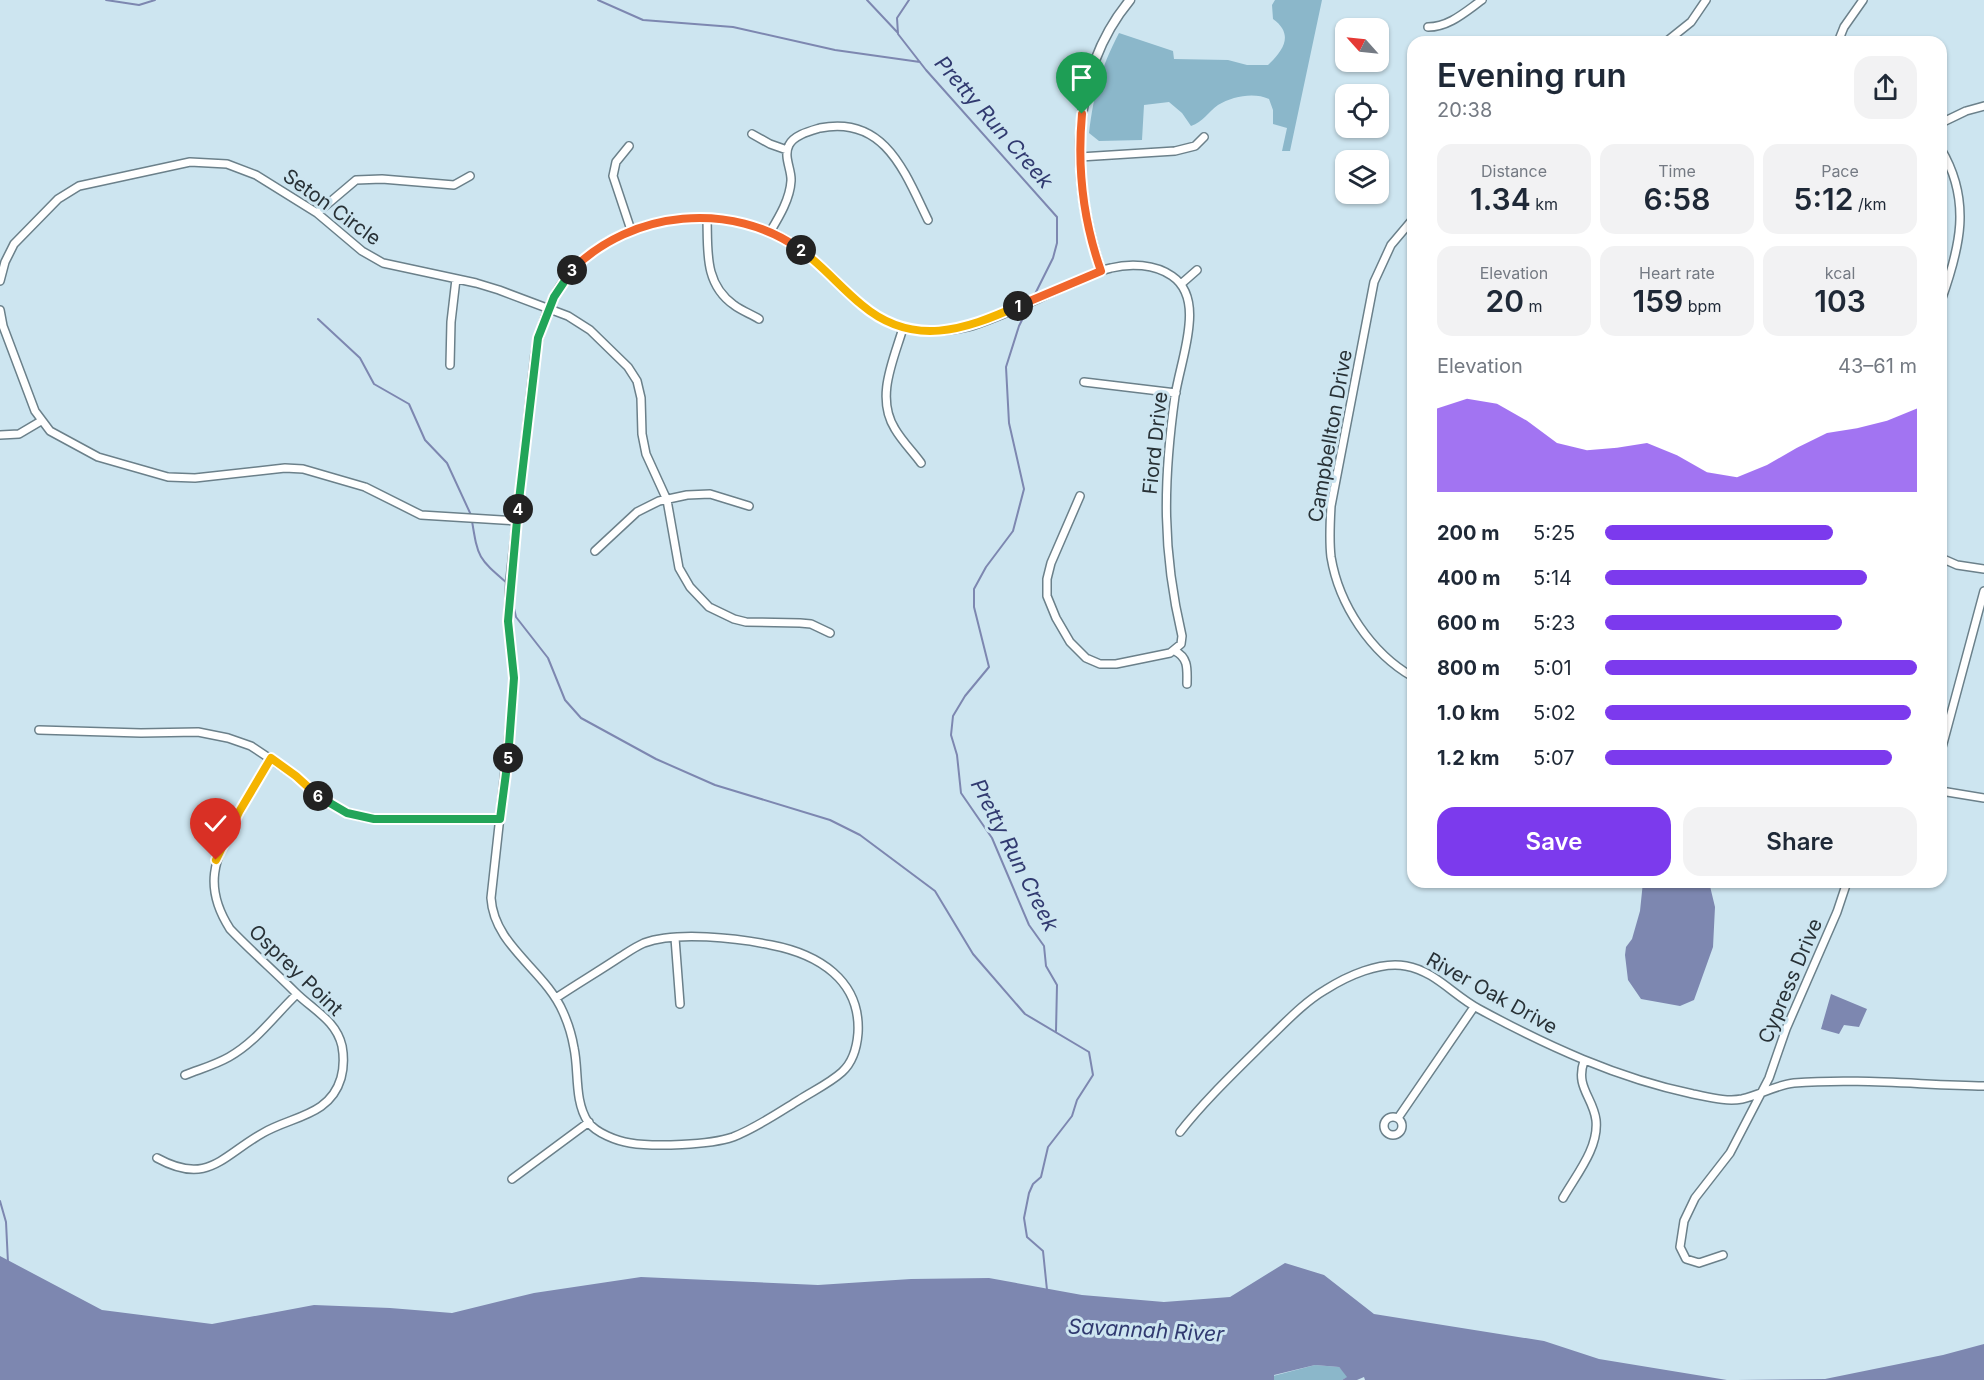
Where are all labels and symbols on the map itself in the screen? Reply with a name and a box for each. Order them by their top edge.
north arrow [1335,18,1389,72]
water label: Pretty Run Creek [930,51,1059,194]
pin [1056,52,1107,114]
street label: Seton Circle [278,164,386,250]
pin: 2 [786,235,816,265]
pin: 3 [557,255,587,285]
pin: 1 [1003,291,1033,321]
street label: Campbellton Drive [1303,348,1357,524]
street label: Fiord Drive [1138,390,1172,496]
pin: 4 [503,494,533,524]
pin: 5 [493,743,523,773]
water label: Pretty Run Creek [966,775,1064,936]
pin: 6 [303,781,333,811]
pin [190,798,241,860]
street label: Cypress Drive [1753,915,1827,1047]
street label: Osprey Point [244,919,348,1021]
street label: River Oak Drive [1422,947,1562,1039]
water label: Savannah River [1067,1313,1226,1347]

